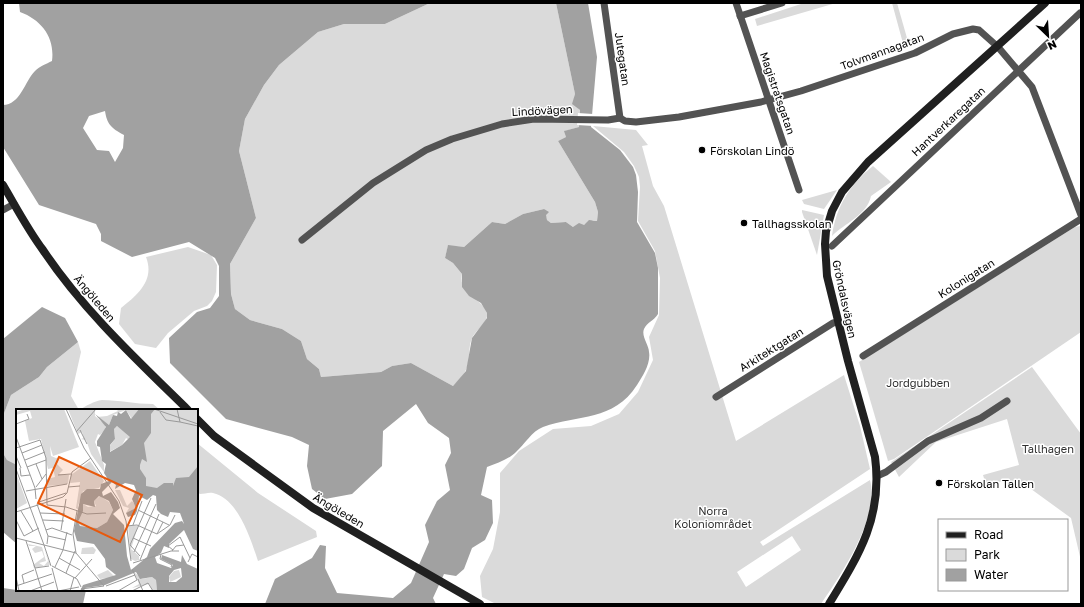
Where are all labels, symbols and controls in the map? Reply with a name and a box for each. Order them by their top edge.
north arrow [1028,16,1068,56]
street label: Tolvmannagatan [839,30,925,72]
street label: Jutegatan [613,31,633,87]
text: N [1046,38,1059,53]
street label: Magistratsgatan [758,50,798,136]
street label: Hantverkaregatan [909,84,987,158]
street label: Lindövägen [511,102,573,118]
place label: Förskolan Lindö [710,144,795,157]
marker: Förskolan Lindö [697,145,707,155]
place label: Tallhagsskolan [752,217,832,230]
marker: Tallhagsskolan [739,218,749,228]
street label: Kolonigatan [935,256,997,300]
street label: Gröndalsvägen [830,259,860,339]
street label: Ängöleden [72,272,118,324]
street label: Arkitektgatan [737,324,805,374]
park label: Jordgubben [886,376,950,389]
inset map [16,409,198,591]
park label: Tallhagen [1022,442,1074,455]
place label: Förskolan Tallen [947,477,1034,490]
marker: Förskolan Tallen [934,478,944,488]
street label: Ängöleden [311,490,367,530]
park label: Norra Koloniområdet [674,504,752,530]
legend [938,519,1068,591]
text: Road [974,527,1003,542]
text: Park [974,547,1000,562]
text: Water [974,567,1008,582]

